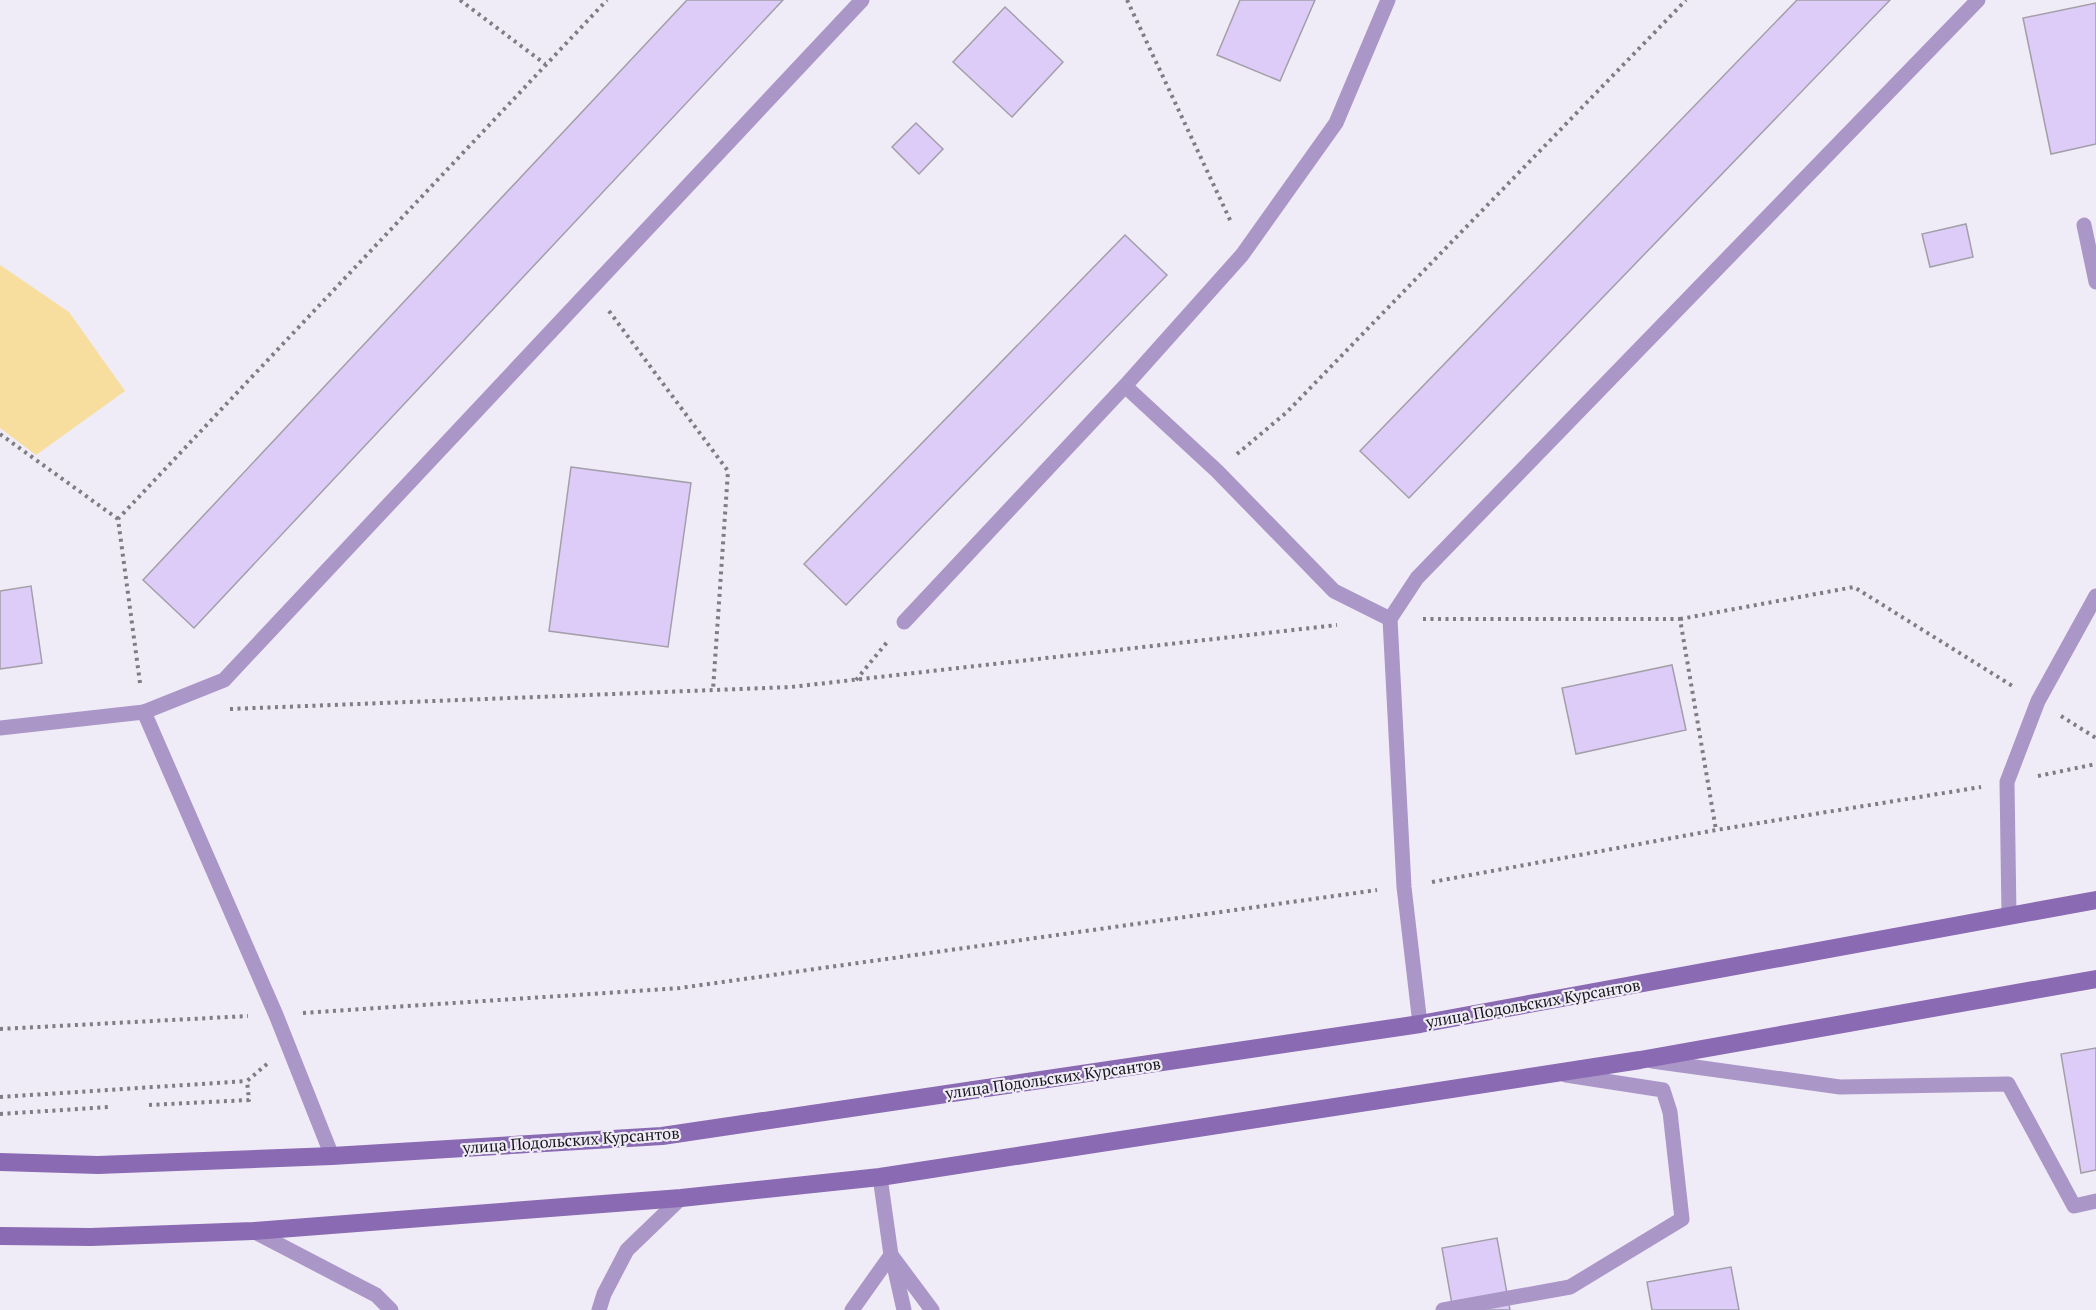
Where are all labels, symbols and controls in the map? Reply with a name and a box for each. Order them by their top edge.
street label: улица Подольских Курсантов [1423,973,1642,1033]
street label: улица Подольских Курсантов [943,1052,1162,1104]
street label: улица Подольских Курсантов [461,1121,680,1159]

